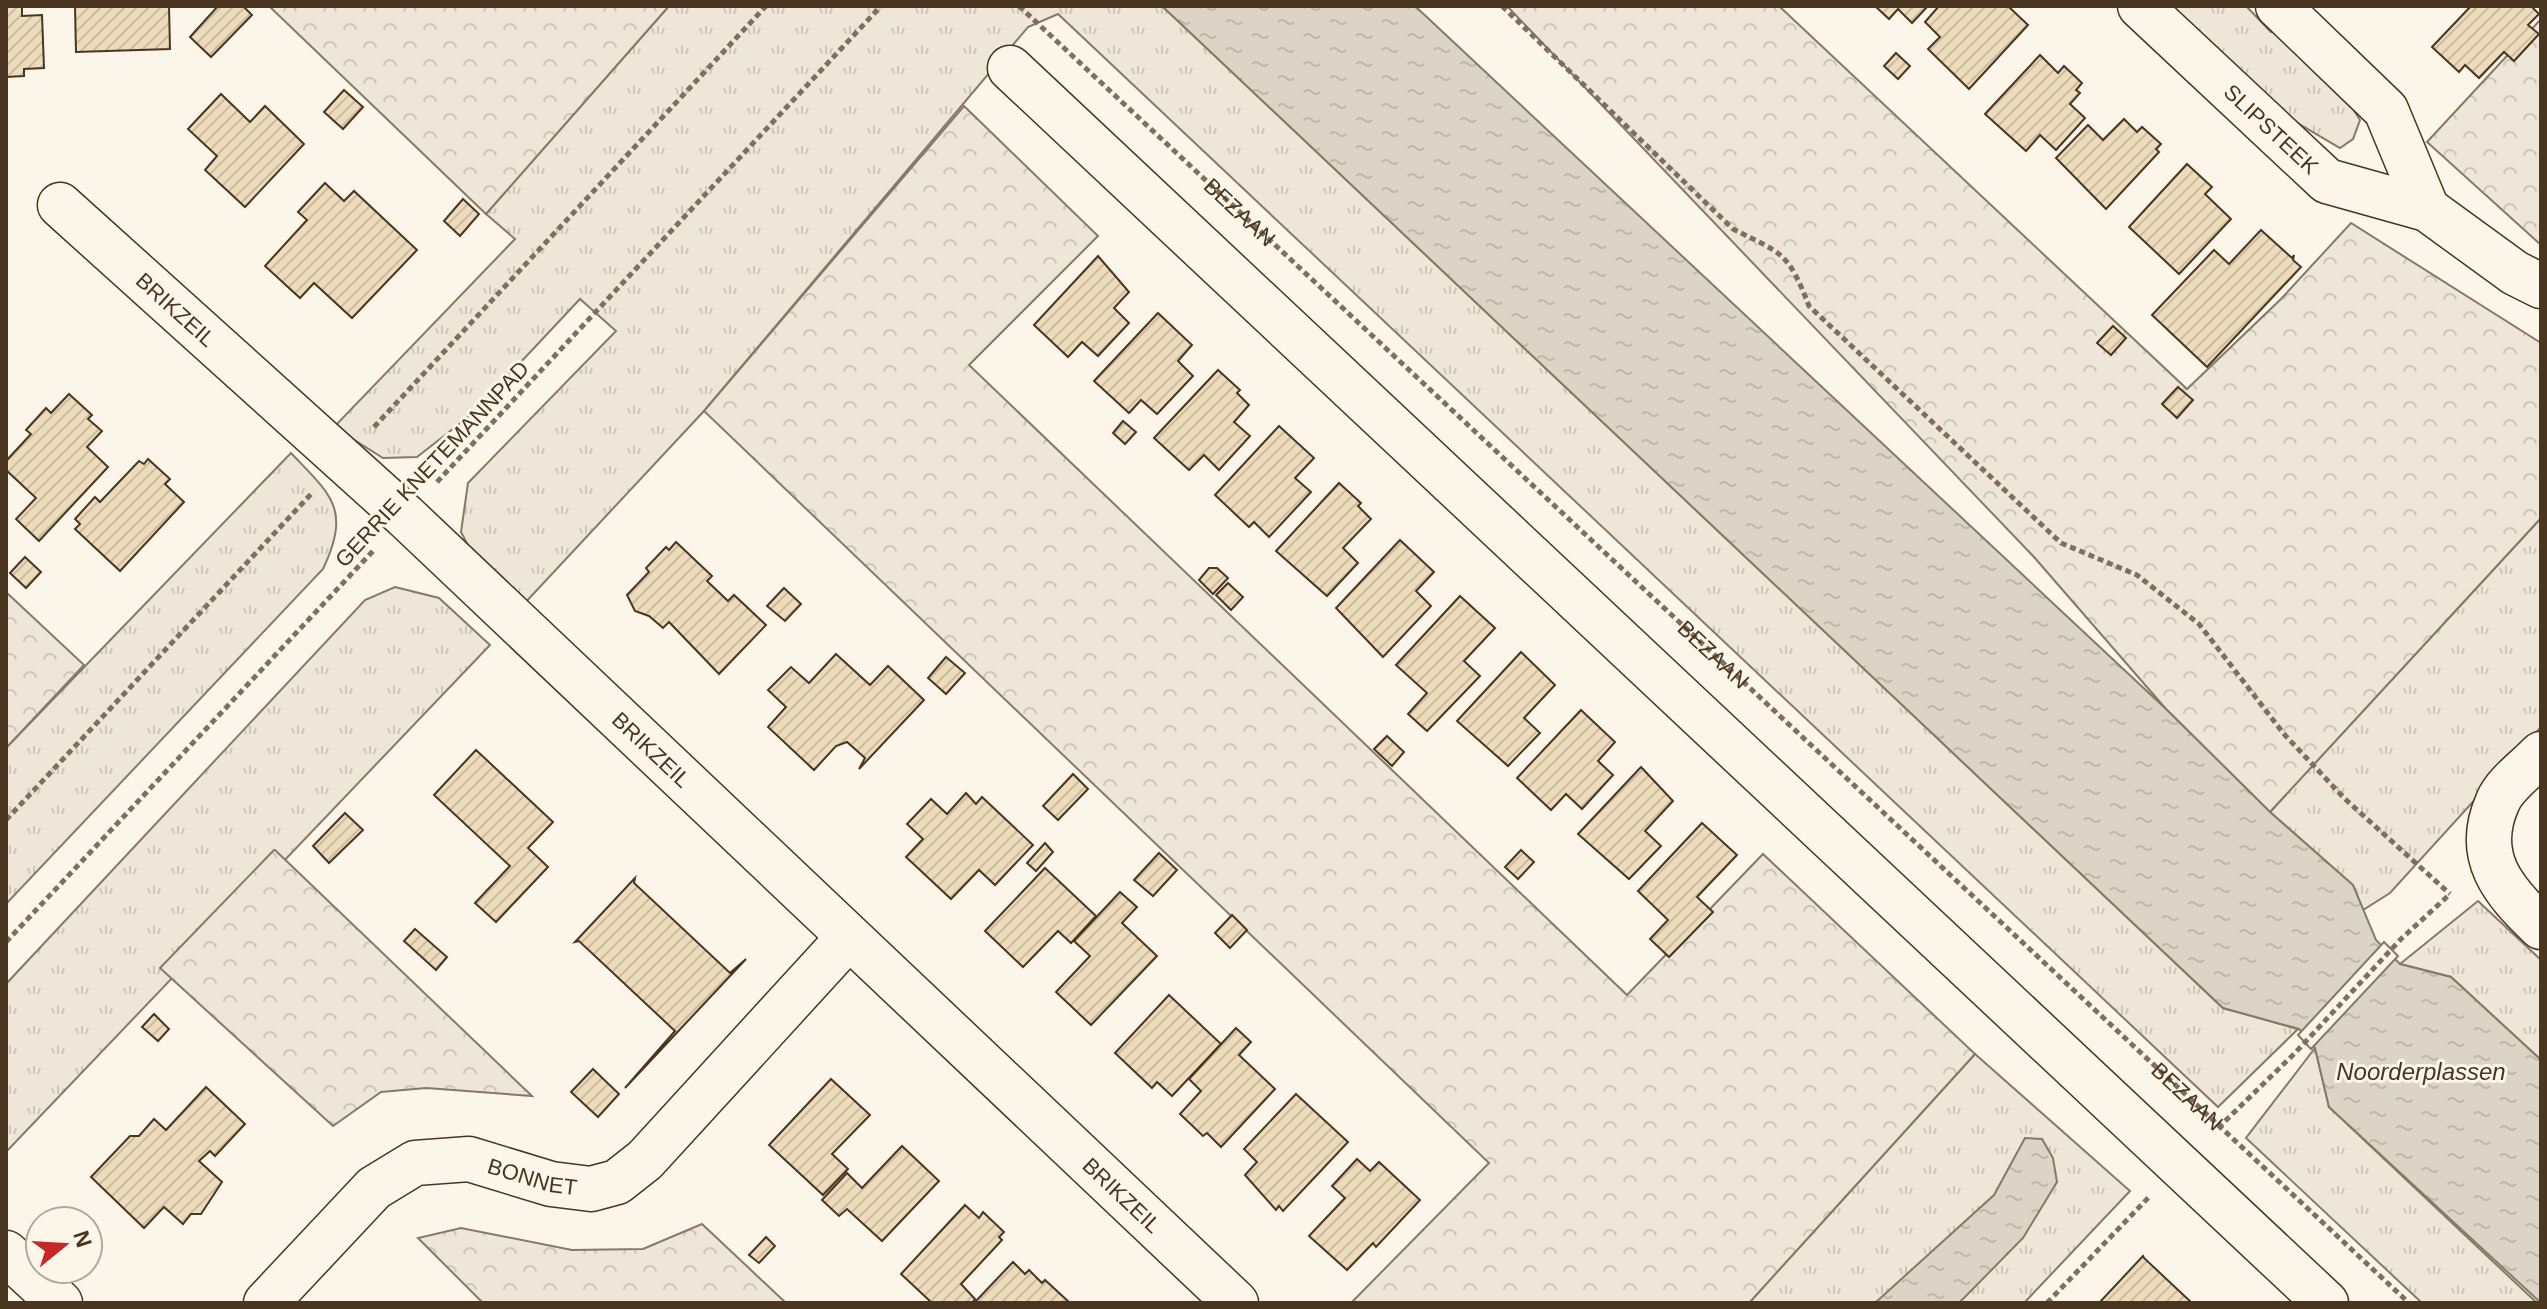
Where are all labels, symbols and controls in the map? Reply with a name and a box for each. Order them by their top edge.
street label: SLIPSTEEK [2219,79,2324,179]
street label: BEZAAN [1199,173,1281,251]
street label: BRIKZEIL [131,267,221,352]
street label: GERRIE KNETEMANNPAD [330,356,534,572]
street label: BEZAAN [1673,615,1754,693]
street label: BRIKZEIL [607,707,696,792]
street label: BEZAAN [2147,1057,2228,1135]
water label: Noorderplassen [2336,1058,2506,1085]
street label: BRIKZEIL [1078,1152,1166,1238]
street label: BONNET [485,1153,579,1200]
north arrow [24,1205,104,1285]
text: N [68,1228,97,1250]

